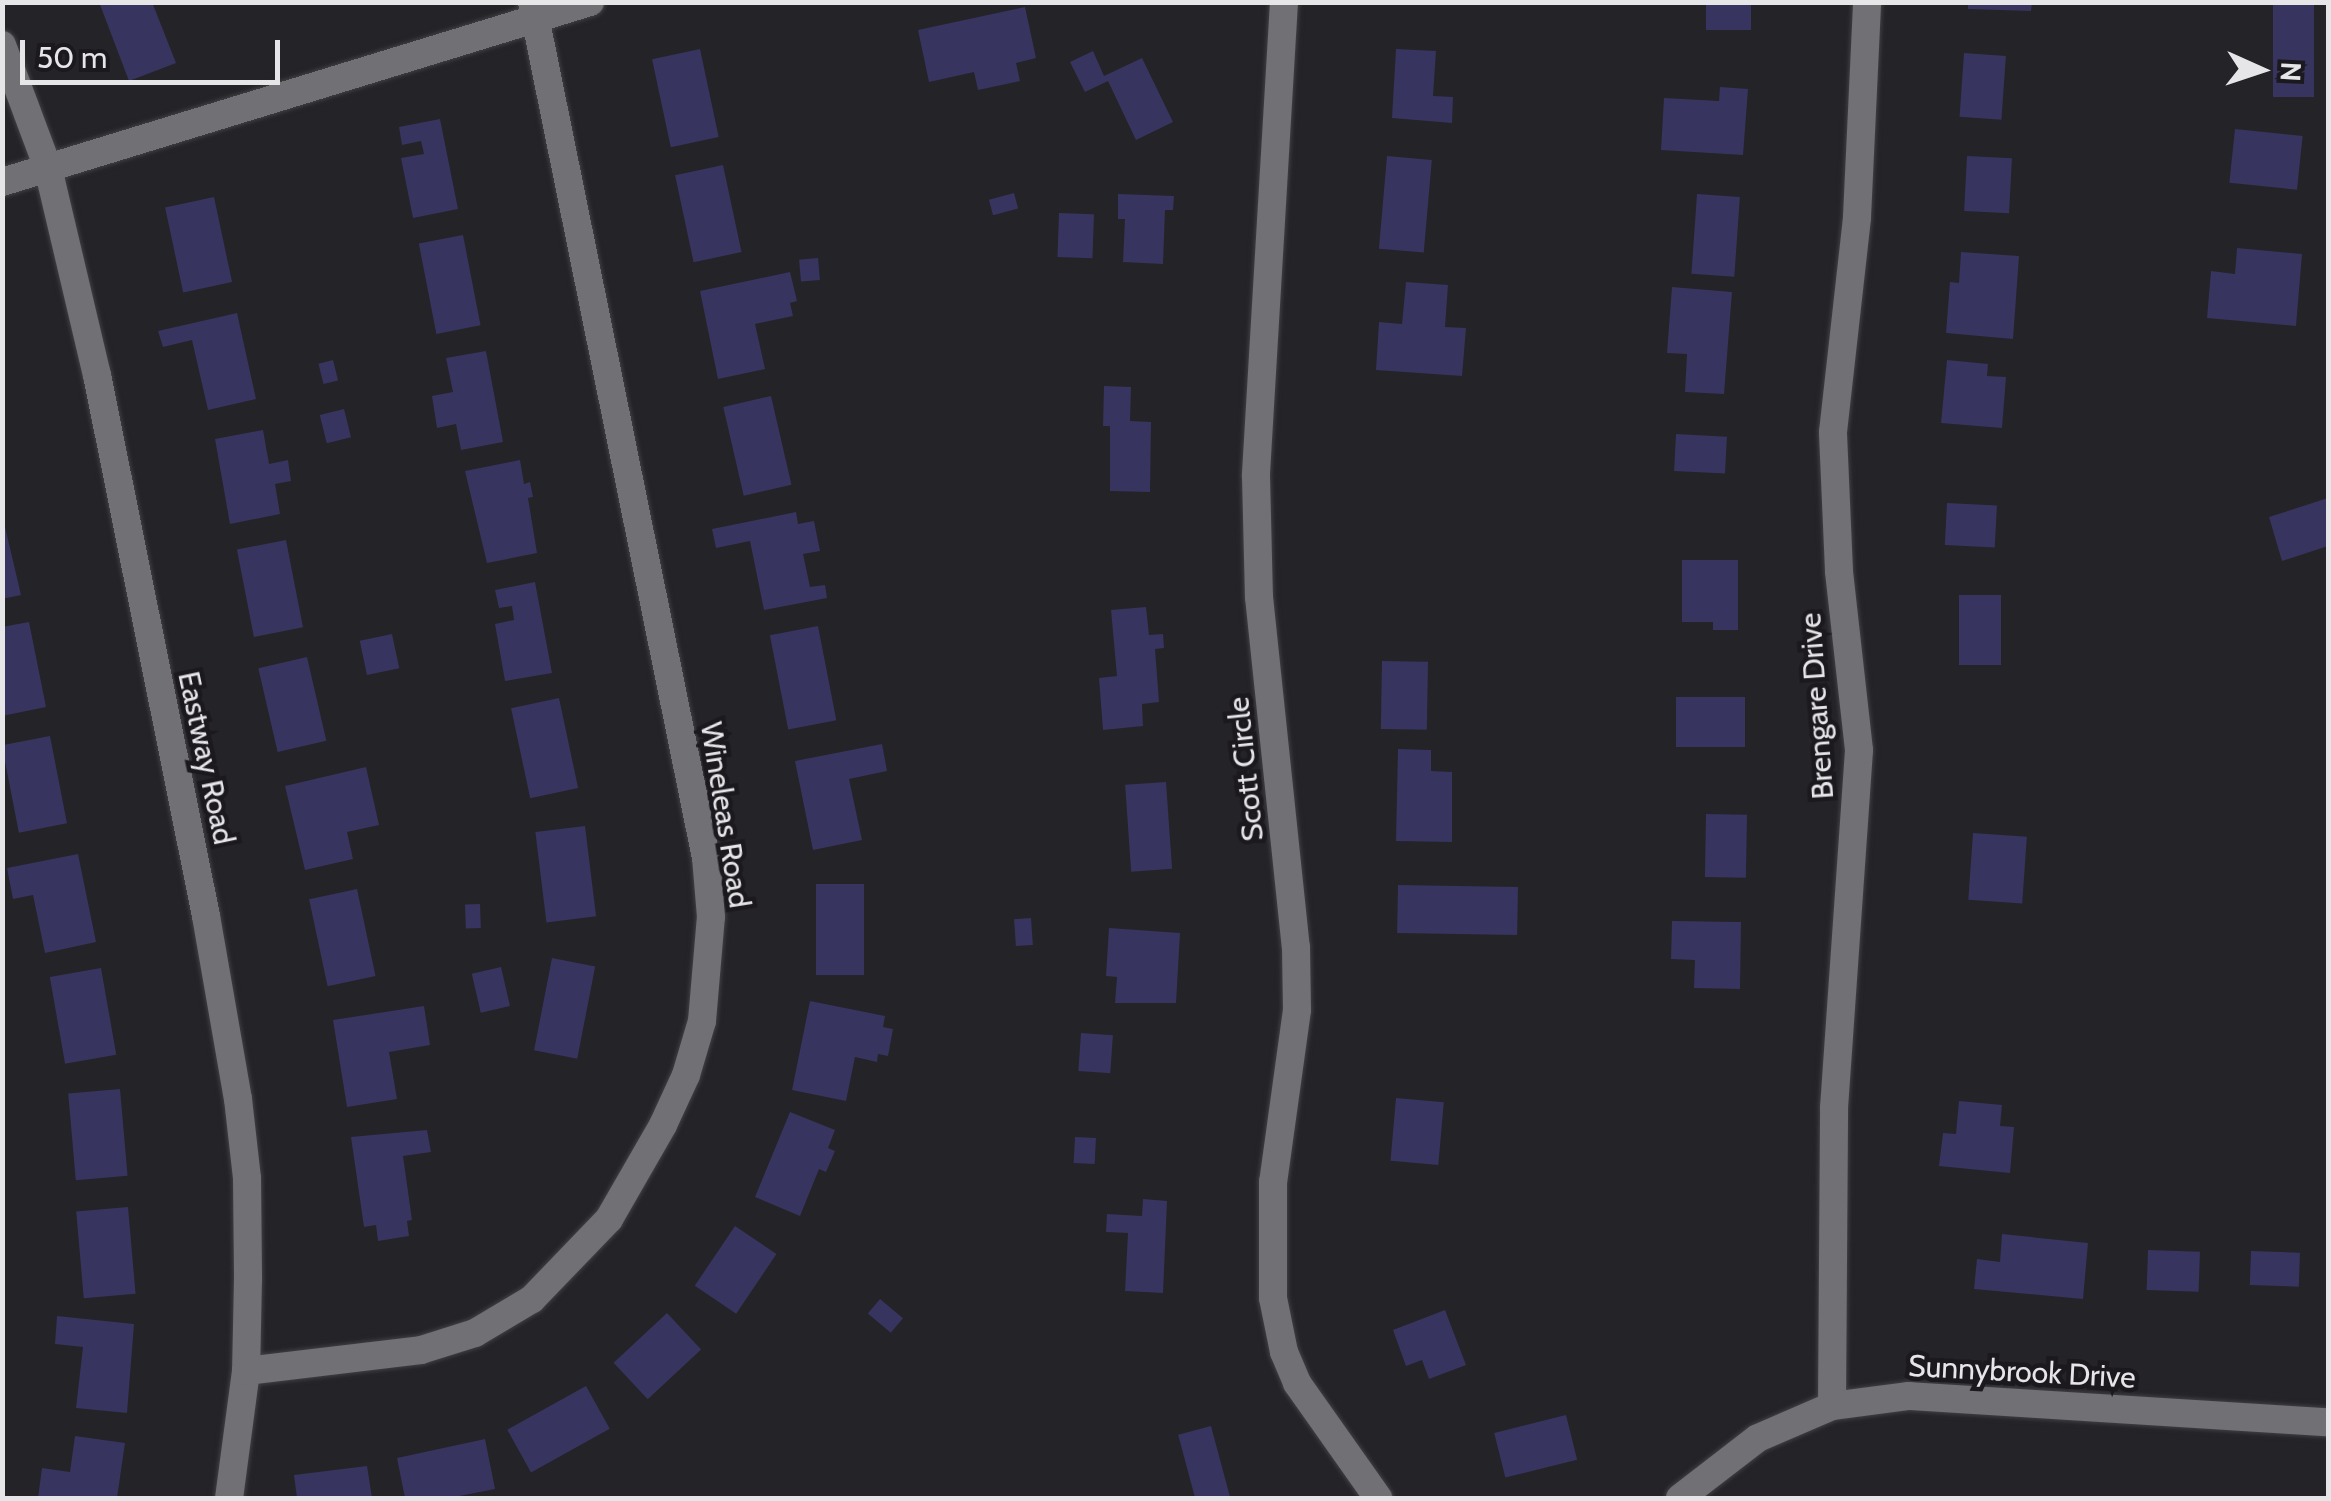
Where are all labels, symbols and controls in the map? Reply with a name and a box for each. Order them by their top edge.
scale bar [25,20,285,82]
north arrow [2211,20,2311,120]
text: 50 m [37,39,107,76]
text: N [2273,61,2308,82]
street label: Brengare Drive [1793,612,1841,800]
street label: Eastway Road [170,668,242,848]
street label: Scott Circle [1221,695,1271,843]
street label: Wineleas Road [693,720,757,910]
street label: Sunnybrook Drive [1907,1348,2137,1396]

